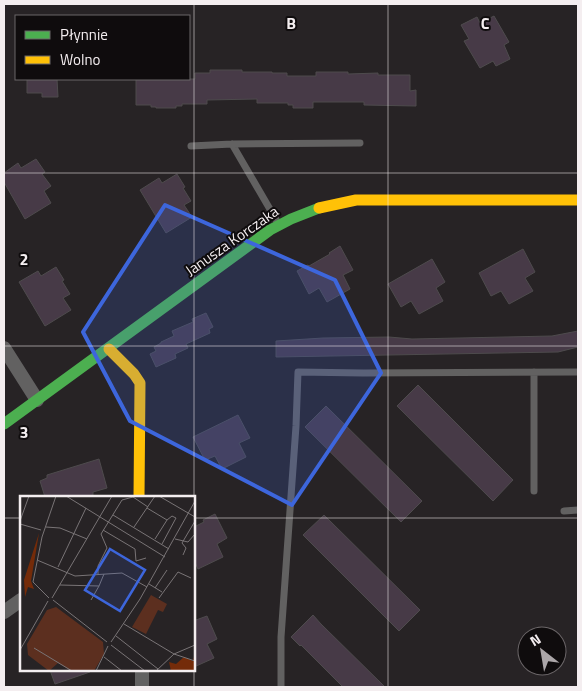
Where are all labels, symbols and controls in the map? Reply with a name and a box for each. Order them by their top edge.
text: B [286,11,296,35]
text: C [481,11,490,35]
legend [15,15,190,80]
text: Płynnie [60,23,108,46]
text: Wolno [60,48,100,71]
street label: Janusza Korczaka [180,200,283,281]
text: 2 [20,247,28,271]
text: 3 [20,420,28,444]
inset map [20,496,195,671]
north arrow [517,626,567,676]
text: N [525,628,545,651]

